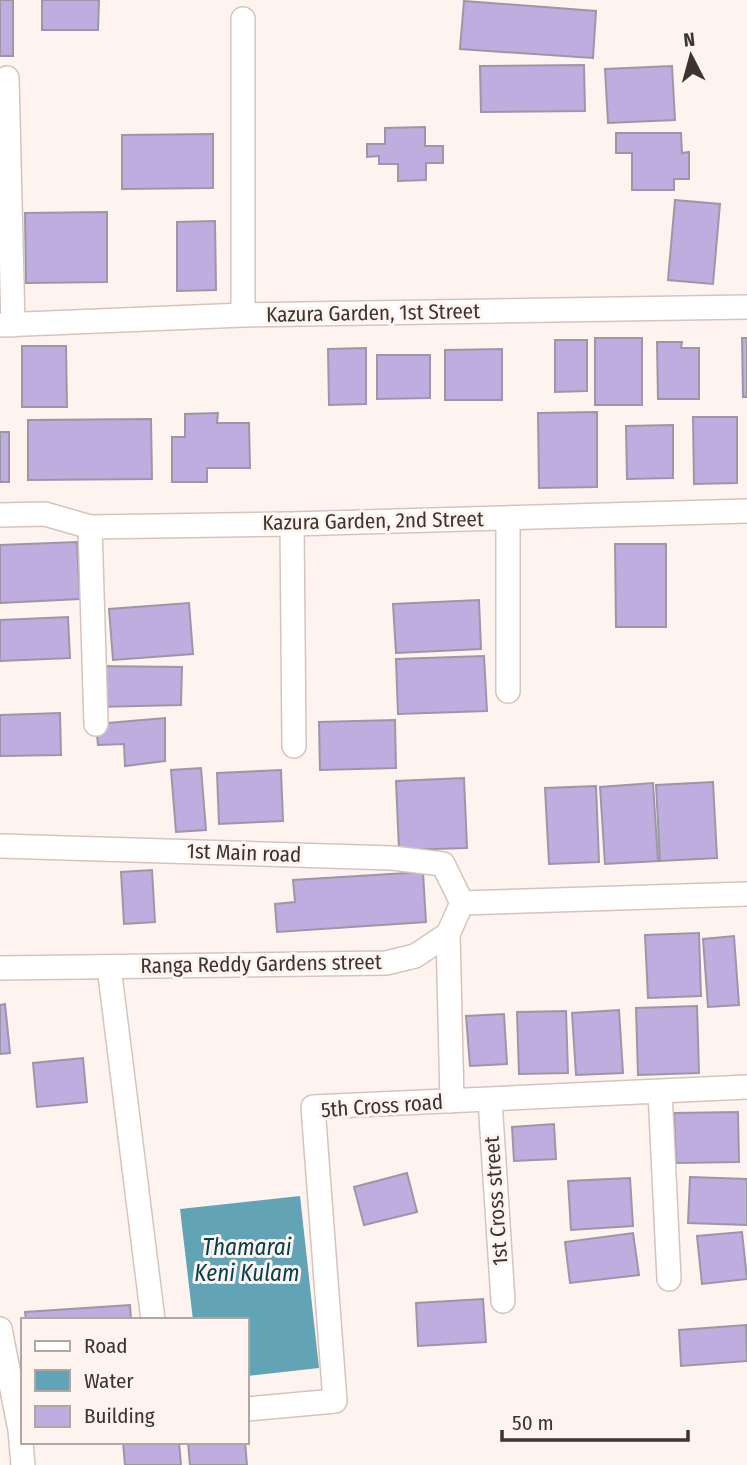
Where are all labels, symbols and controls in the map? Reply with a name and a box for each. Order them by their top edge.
north arrow [656,21,726,91]
text: N [682,28,696,52]
street label: Kazura Garden, 1st Street [266,298,480,328]
street label: Kazura Garden, 2nd Street [262,506,484,536]
street label: 1st Main road [186,838,302,868]
street label: Ranga Reddy Gardens street [140,949,382,979]
street label: 5th Cross road [320,1089,444,1123]
street label: 1st Cross street [478,1135,514,1267]
water label: Thamarai Keni Kulam [194,1233,300,1287]
legend [21,1318,248,1444]
text: Road [84,1333,128,1359]
text: Water [84,1368,134,1394]
scale bar [502,1398,688,1442]
text: Building [84,1403,155,1429]
text: 50 m [512,1410,554,1436]

